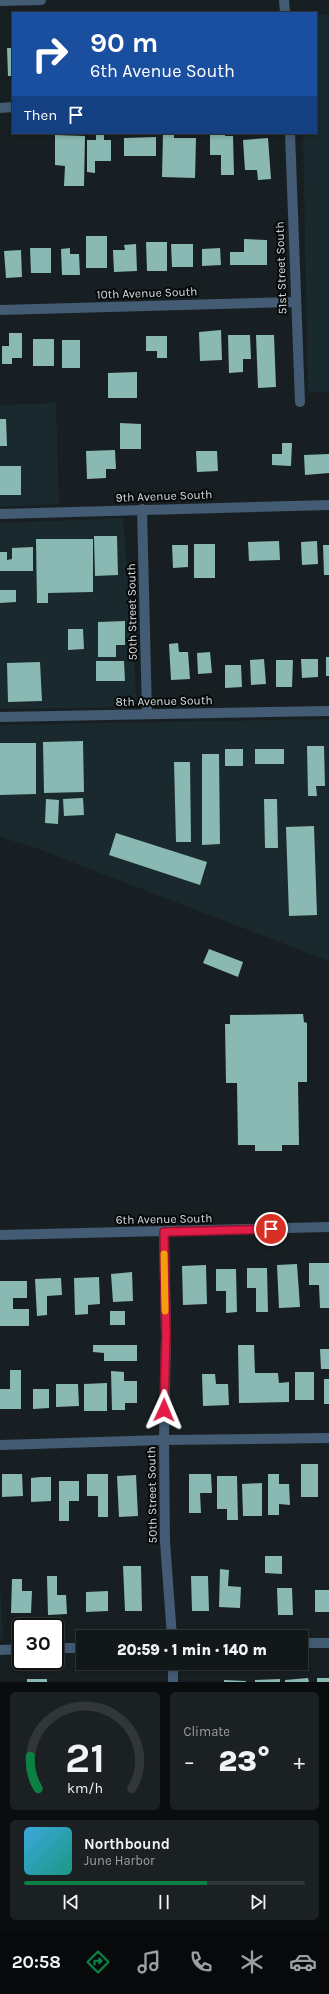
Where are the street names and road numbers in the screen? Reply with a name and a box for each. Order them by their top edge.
street label: 51st Street South [272,221,290,315]
street label: 10th Avenue South [96,284,198,302]
street label: 9th Avenue South [115,487,213,505]
street label: 50th Street South [124,563,140,661]
street label: 8th Avenue South [115,693,213,709]
street label: 6th Avenue South [116,1211,212,1227]
street label: 50th Street South [144,1446,160,1544]

